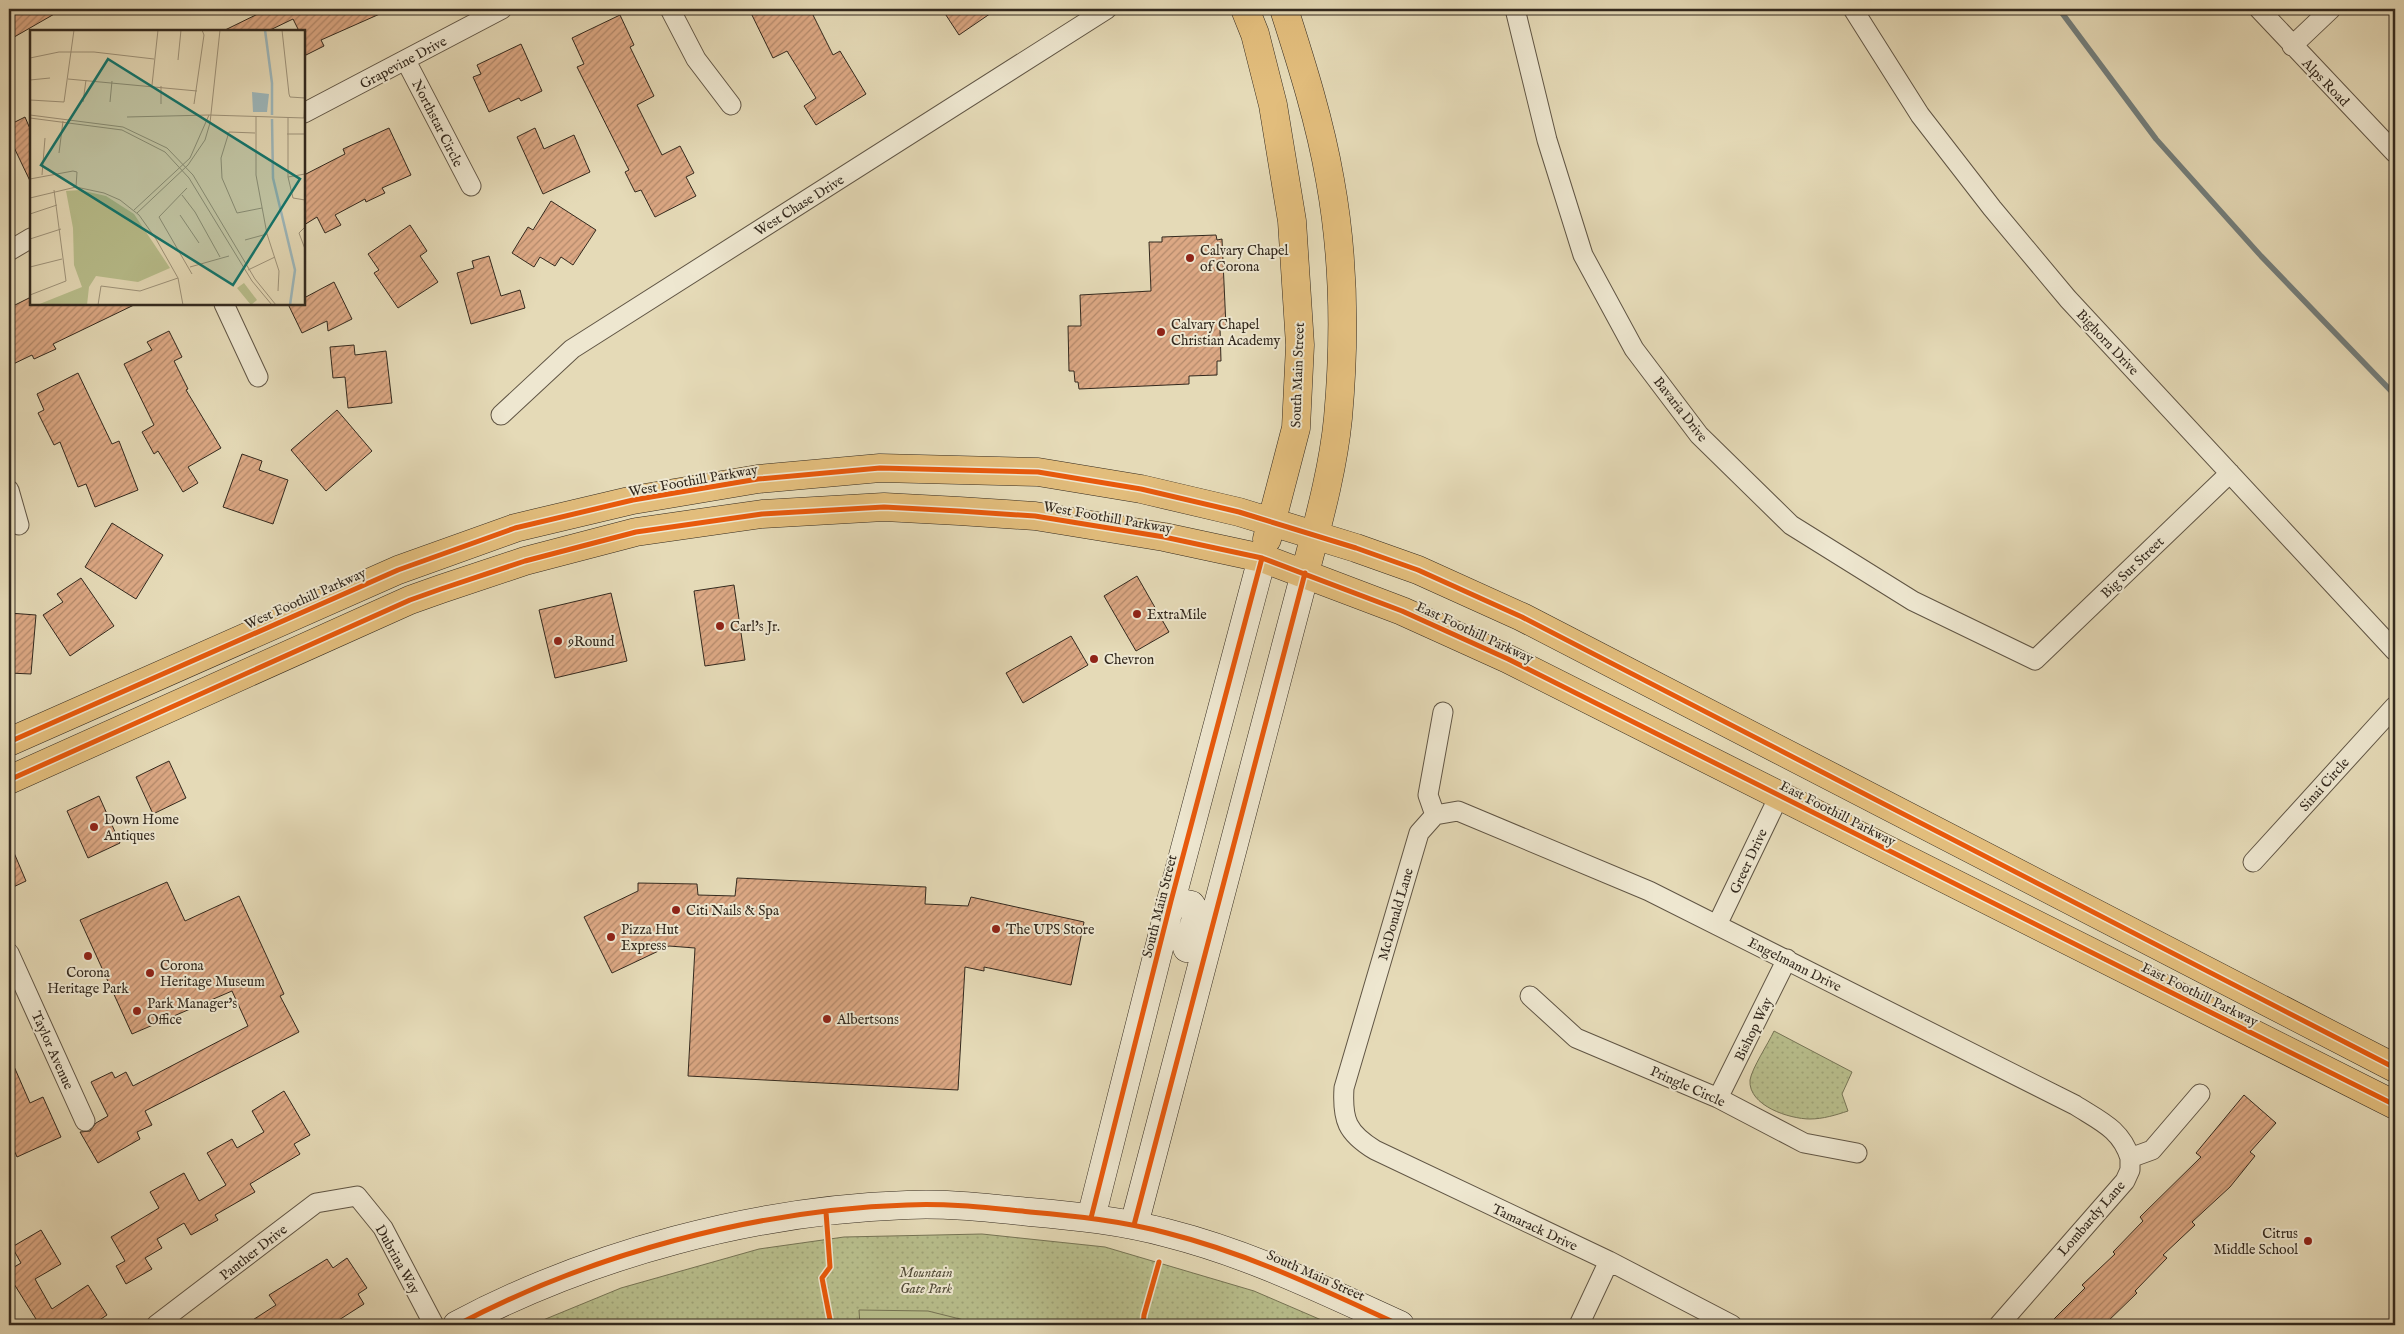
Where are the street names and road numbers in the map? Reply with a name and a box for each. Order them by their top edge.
street label: Grapevine Drive [357,32,451,93]
street label: Alps Road [2297,54,2353,111]
street label: Northstar Circle [407,77,467,171]
street label: West Chase Drive [751,171,848,241]
street label: Bighorn Drive [2072,306,2143,380]
street label: South Main Street [1287,322,1309,428]
street label: Bavaria Drive [1649,373,1712,446]
street label: West Foothill Parkway [627,461,759,501]
street label: West Foothill Parkway [1042,498,1174,538]
street label: Big Sur Street [2097,533,2168,602]
street label: West Foothill Parkway [242,564,369,634]
street label: East Foothill Parkway [1413,598,1536,668]
street label: Sinai Circle [2296,754,2354,815]
street label: East Foothill Parkway [1777,777,1899,851]
street label: Greer Drive [1726,825,1772,897]
street label: South Main Street [1138,853,1182,960]
street label: McDonald Lane [1374,865,1418,963]
street label: Engelmann Drive [1745,934,1845,996]
street label: East Foothill Parkway [2138,959,2261,1031]
street label: Bishop Way [1731,994,1777,1064]
street label: Taylor Avenue [27,1008,78,1093]
street label: Pringle Circle [1647,1062,1728,1112]
street label: Lombardy Lane [2054,1177,2130,1260]
street label: Tamarack Drive [1489,1200,1581,1256]
street label: Panther Drive [216,1220,291,1285]
street label: Dubrina Way [371,1222,424,1297]
street label: South Main Street [1264,1246,1368,1306]

